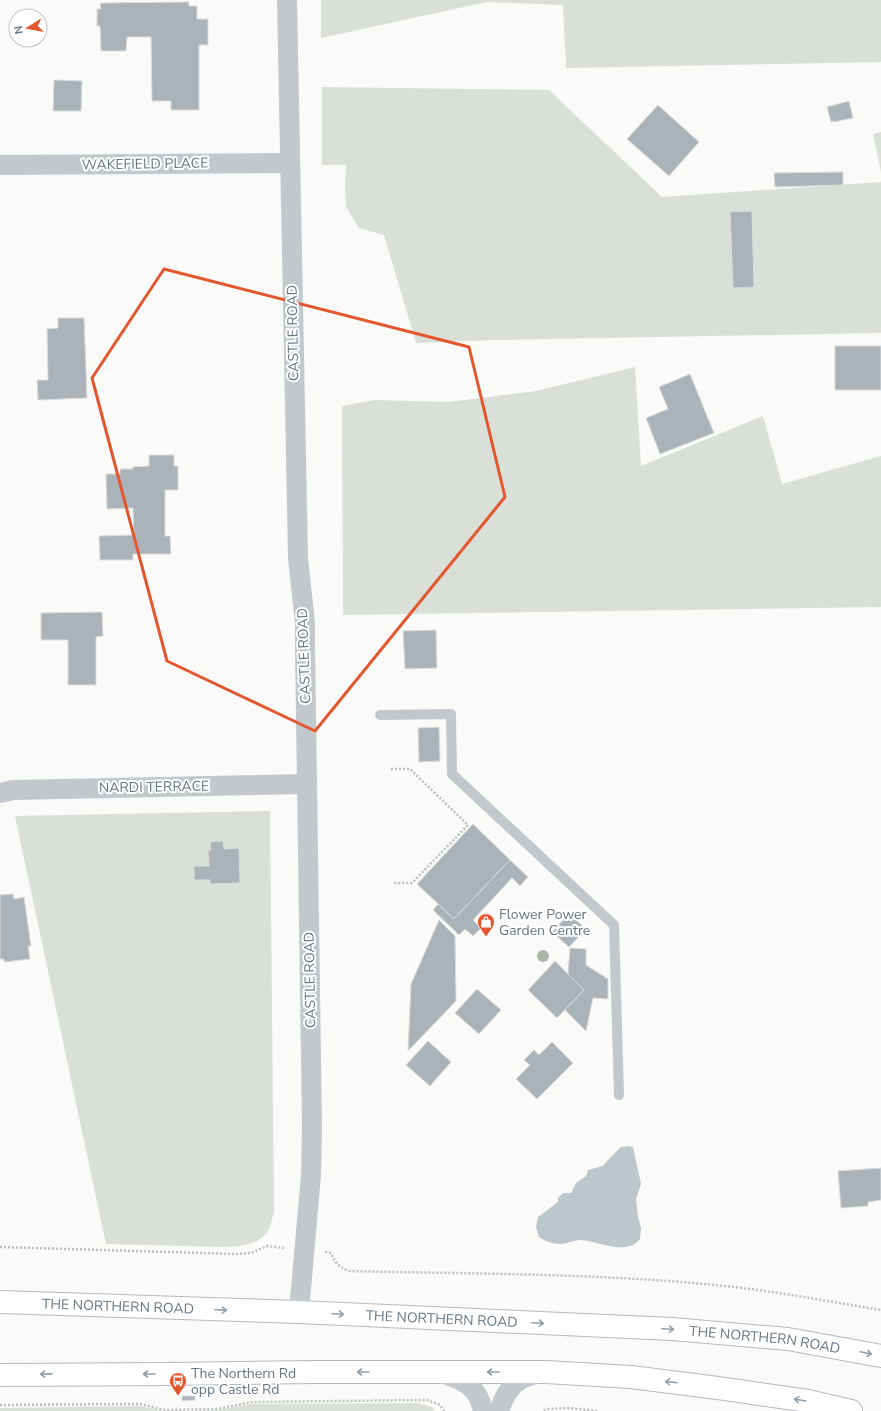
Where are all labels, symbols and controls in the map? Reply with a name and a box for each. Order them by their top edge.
north arrow [8,8,48,48]
text: N [11,24,27,35]
street label: WAKEFIELD PLACE [82,153,208,175]
street label: CASTLE ROAD [283,285,303,381]
street label: CASTLE ROAD [293,608,315,704]
street label: NARDI TERRACE [99,777,209,797]
place label: Flower Power Garden Centre [499,905,590,940]
shop icon: Flower Power Garden Centre [476,912,496,937]
street label: CASTLE ROAD [300,932,320,1028]
street label: THE NORTHERN ROAD [42,1294,194,1318]
one-way arrow [214,1306,227,1313]
street label: THE NORTHERN ROAD [365,1306,518,1331]
one-way arrow [331,1310,344,1318]
one-way arrow [531,1319,544,1327]
street label: THE NORTHERN ROAD [688,1321,842,1358]
one-way arrow [661,1325,674,1332]
one-way arrow [859,1349,872,1357]
place label: The Northern Rd opp Castle Rd [191,1364,296,1399]
one-way arrow [357,1368,370,1376]
one-way arrow [487,1368,500,1376]
one-way arrow [40,1370,53,1378]
one-way arrow [143,1370,156,1378]
bus stop icon: The Northern Rd opp Castle Rd [168,1371,188,1396]
one-way arrow [665,1378,678,1386]
one-way arrow [793,1396,806,1404]

